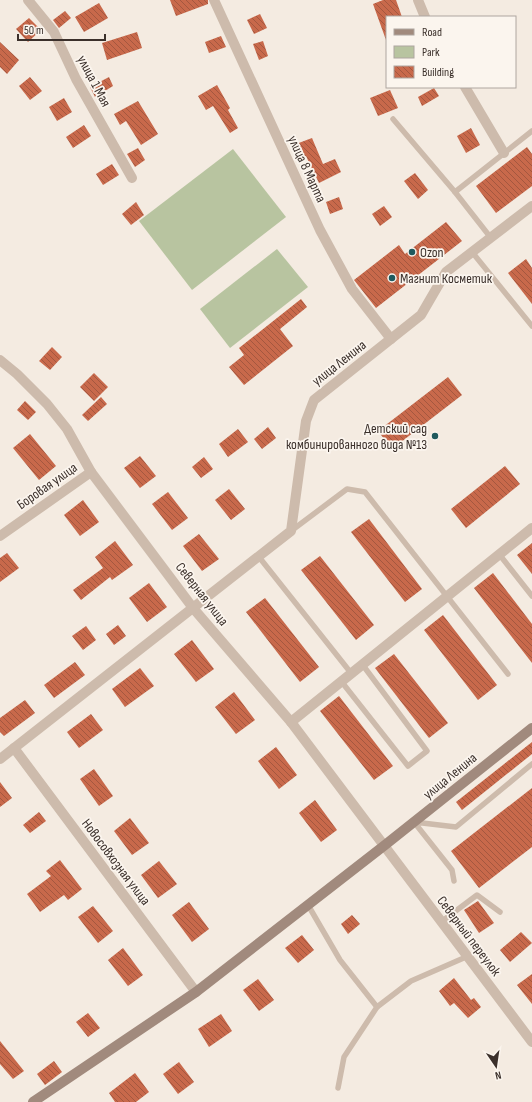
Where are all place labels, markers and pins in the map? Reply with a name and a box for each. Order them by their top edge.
place label: Ozon [420,244,444,261]
marker: Ozon [407,247,417,257]
place label: Магнит Косметик [400,270,493,287]
marker: Магнит Косметик [387,273,397,283]
place label: Детский сад комбинированного вида №13 [286,420,427,453]
marker: Детский сад комбинированного вида №13 [430,431,440,441]

